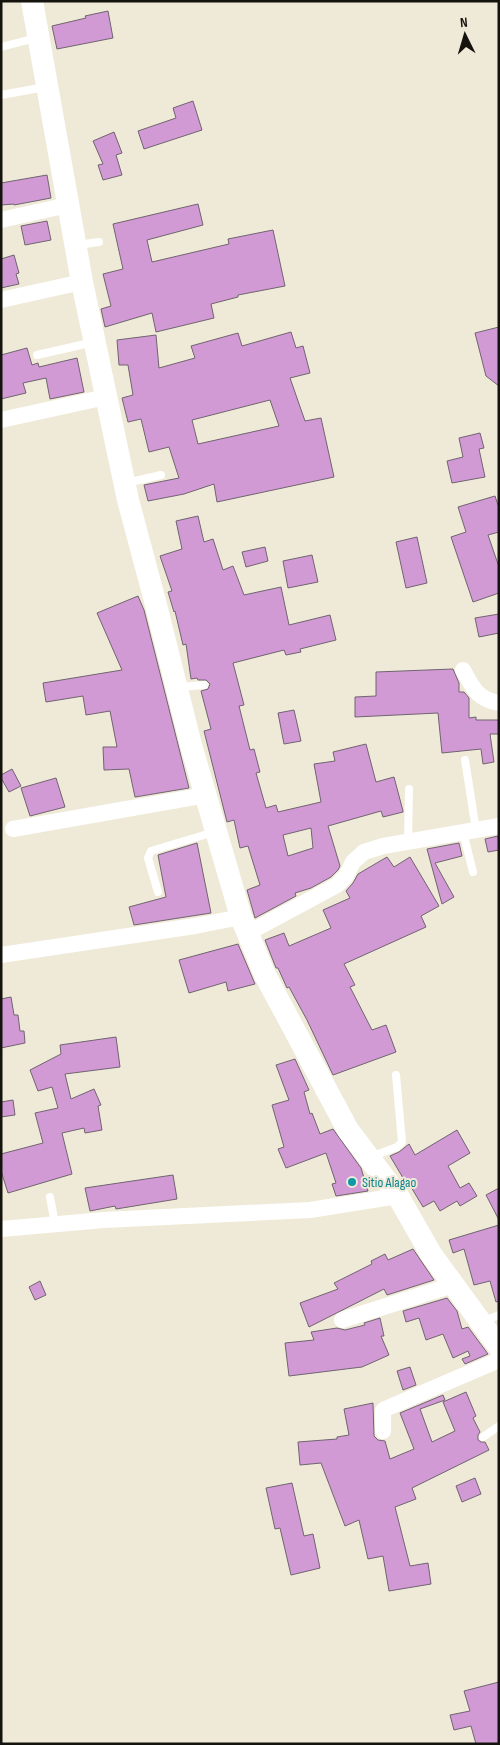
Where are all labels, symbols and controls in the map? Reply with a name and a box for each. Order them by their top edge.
north arrow [440,10,490,60]
text: N [459,14,468,31]
place label: Sitio Alagao [362,1174,416,1191]
marker: Sitio Alagao [346,1176,358,1188]

